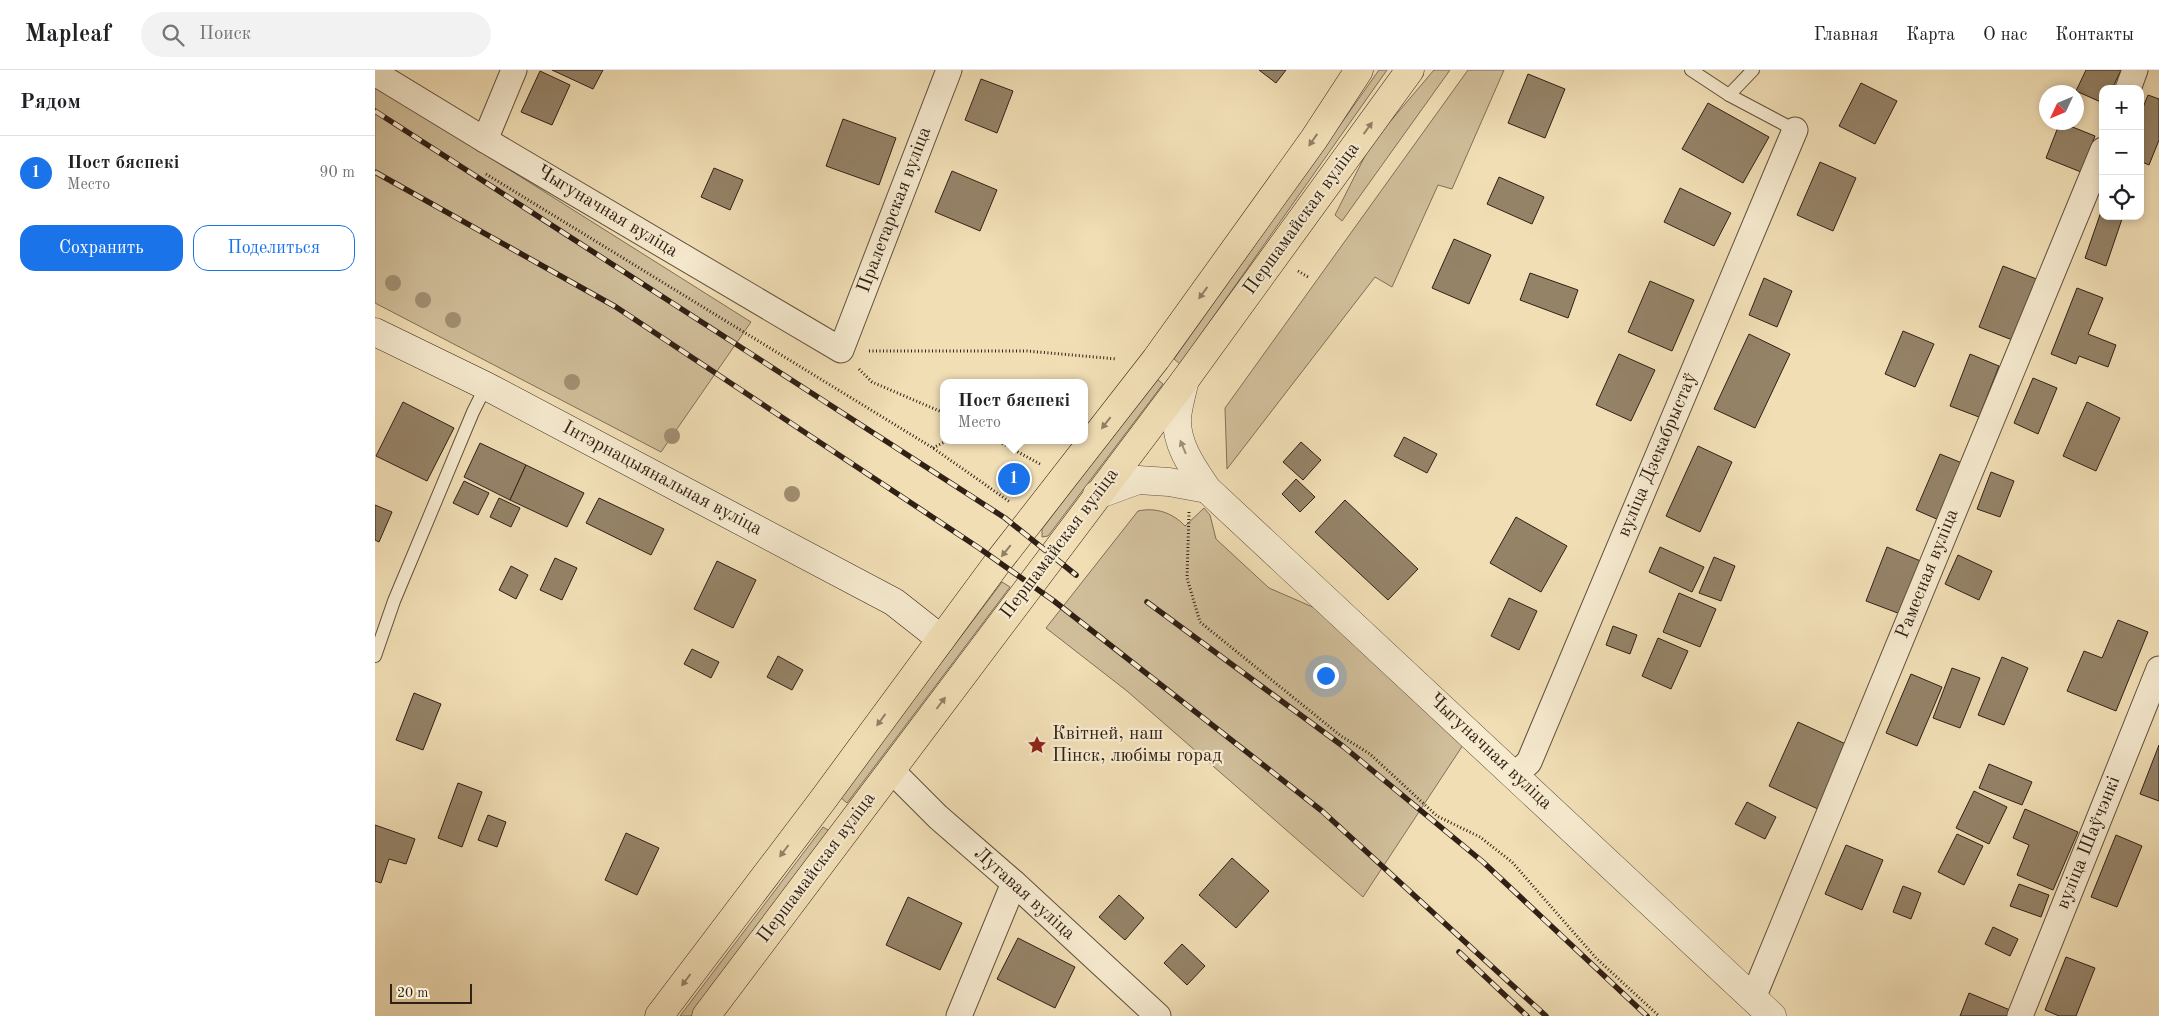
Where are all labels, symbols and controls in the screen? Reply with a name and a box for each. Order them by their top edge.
search box [141,12,491,57]
icon: search [159,21,187,49]
text: Mapleaf [25,23,111,47]
text: Поиск [199,25,251,44]
text: Главная [1814,26,1878,44]
text: Карта [1906,26,1955,44]
text: О нас [1983,26,2027,44]
text: Контакты [2055,26,2134,44]
north arrow [2039,85,2084,130]
map controls [2099,85,2144,220]
button: + [2099,85,2144,130]
text: Рядом [20,92,81,113]
one-way arrow [1363,121,1373,135]
street label: Пралетарская вуліца [855,124,936,295]
button: − [2099,130,2144,175]
one-way arrow [1308,133,1318,147]
street label: Першамайская вуліца [1241,139,1364,299]
text: Пост бяспекі [67,154,179,173]
street label: Чыгуначная вуліца [533,162,681,262]
text: 1 [31,165,41,181]
text: 90 m [319,165,355,181]
button: locate [2099,175,2144,220]
text: Место [67,177,110,193]
button: Сохранить [20,225,183,271]
button: Поделиться [193,225,355,271]
one-way arrow [1198,286,1209,299]
street label: вуліца Дзекабрыстаў [1615,370,1701,540]
popup [940,379,1088,444]
text: Пост бяспекі [958,392,1070,411]
text: Место [958,415,1001,431]
one-way arrow [1101,416,1111,430]
street label: Інтэрнацыянальная вуліца [559,418,765,540]
one-way arrow [1179,440,1187,454]
pin: 1 [998,460,1030,498]
street label: Першамайская вуліца [997,465,1123,623]
street label: Рамесная вуліца [1893,506,1963,641]
one-way arrow [1001,544,1012,557]
your location [1313,663,1339,689]
street label: Чыгуначная вуліца [1425,690,1556,814]
one-way arrow [936,696,946,710]
one-way arrow [876,714,886,727]
place label: Квітней, наш Пінск, любімы горад [1052,725,1222,766]
place icon: Квітней, наш Пінск, любімы горад [1026,734,1048,756]
street label: вуліца Шаўчэнкі [2054,774,2124,912]
street label: Першамайская вуліца [754,789,880,947]
one-way arrow [779,844,789,858]
street label: Лугавая вуліца [970,844,1078,944]
one-way arrow [680,973,691,986]
scale bar [390,981,473,1004]
text: 20 m [397,986,428,1000]

